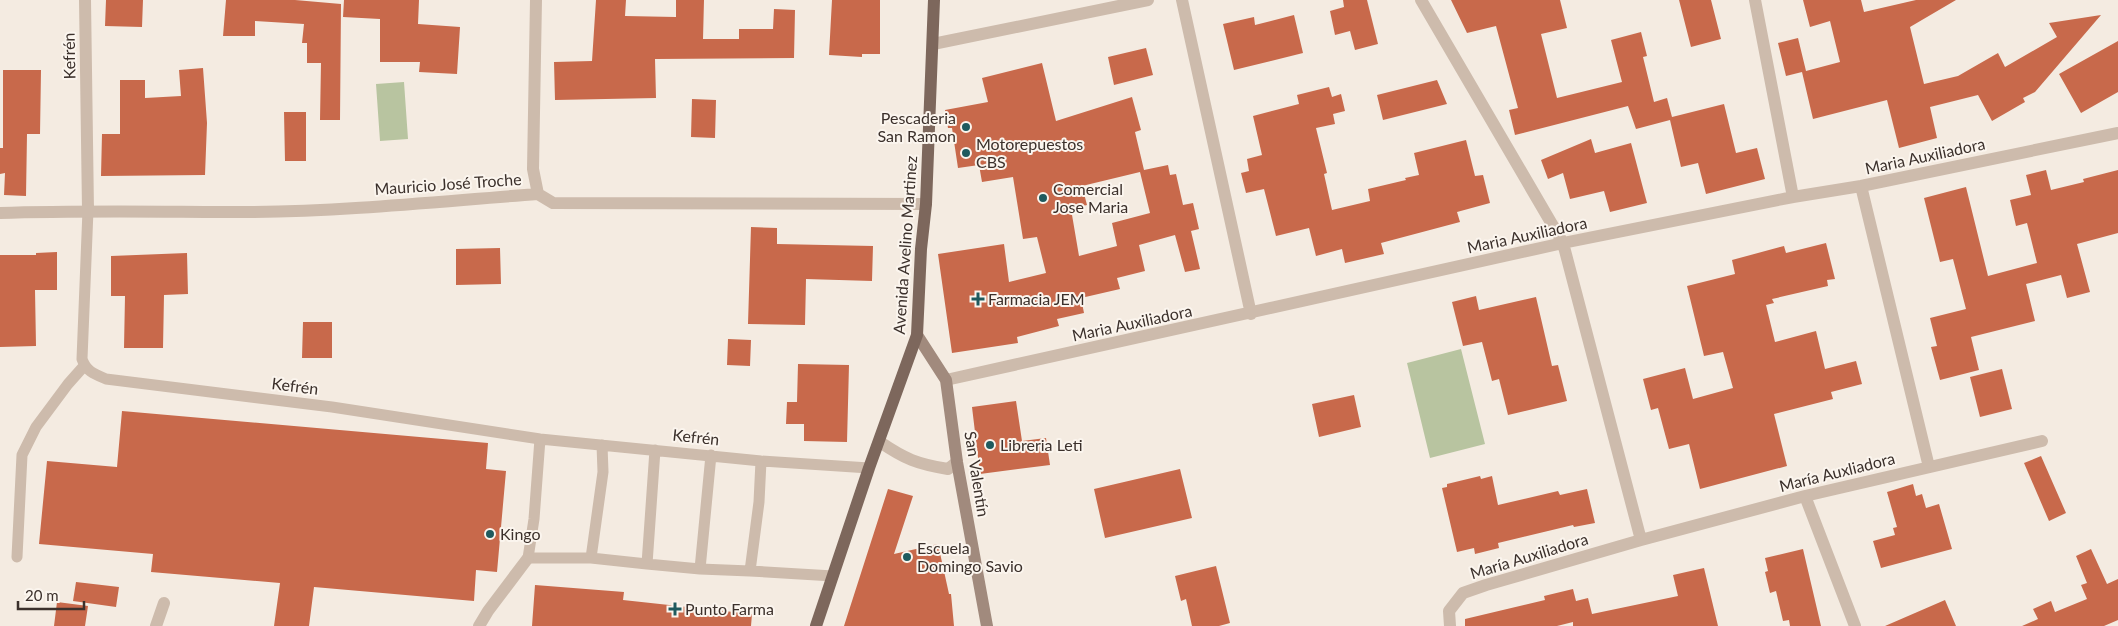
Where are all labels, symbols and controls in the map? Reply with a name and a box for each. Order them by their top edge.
street label: Kefrén [59,32,78,80]
place label: Pescaderia San Ramon [877,108,956,145]
marker: Pescaderia San Ramon [960,121,972,133]
street label: Maria Auxiliadora [1863,133,1987,178]
place label: Motorepuestos CBS [976,134,1083,171]
marker: Motorepuestos CBS [960,147,972,159]
street label: Avenida Avelino Martinez [889,155,920,335]
street label: Mauricio José Troche [374,169,522,198]
place label: Comercial Jose Maria [1053,179,1128,216]
marker: Comercial Jose Maria [1037,192,1049,204]
street label: Maria Auxiliadora [1465,212,1589,257]
place label: Farmacia JEM [988,289,1085,308]
marker: Farmacia JEM [972,293,984,305]
street label: Maria Auxiliadora [1070,300,1194,345]
street label: Kefrén [271,373,319,398]
street label: Kefrén [672,425,720,448]
street label: San Valentín [961,430,994,518]
place label: Libreria Leti [1000,435,1083,454]
marker: Libreria Leti [984,439,996,451]
street label: María Auxliadora [1777,448,1897,495]
place label: Kingo [500,524,541,543]
marker: Kingo [484,528,496,540]
street label: María Auxiliadora [1468,529,1590,582]
place label: Escuela Domingo Savio [917,538,1023,575]
marker: Escuela Domingo Savio [901,551,913,563]
scale bar [18,578,84,610]
text: 20 m [25,586,59,604]
place label: Punto Farma [685,599,774,618]
marker: Punto Farma [669,603,681,615]

